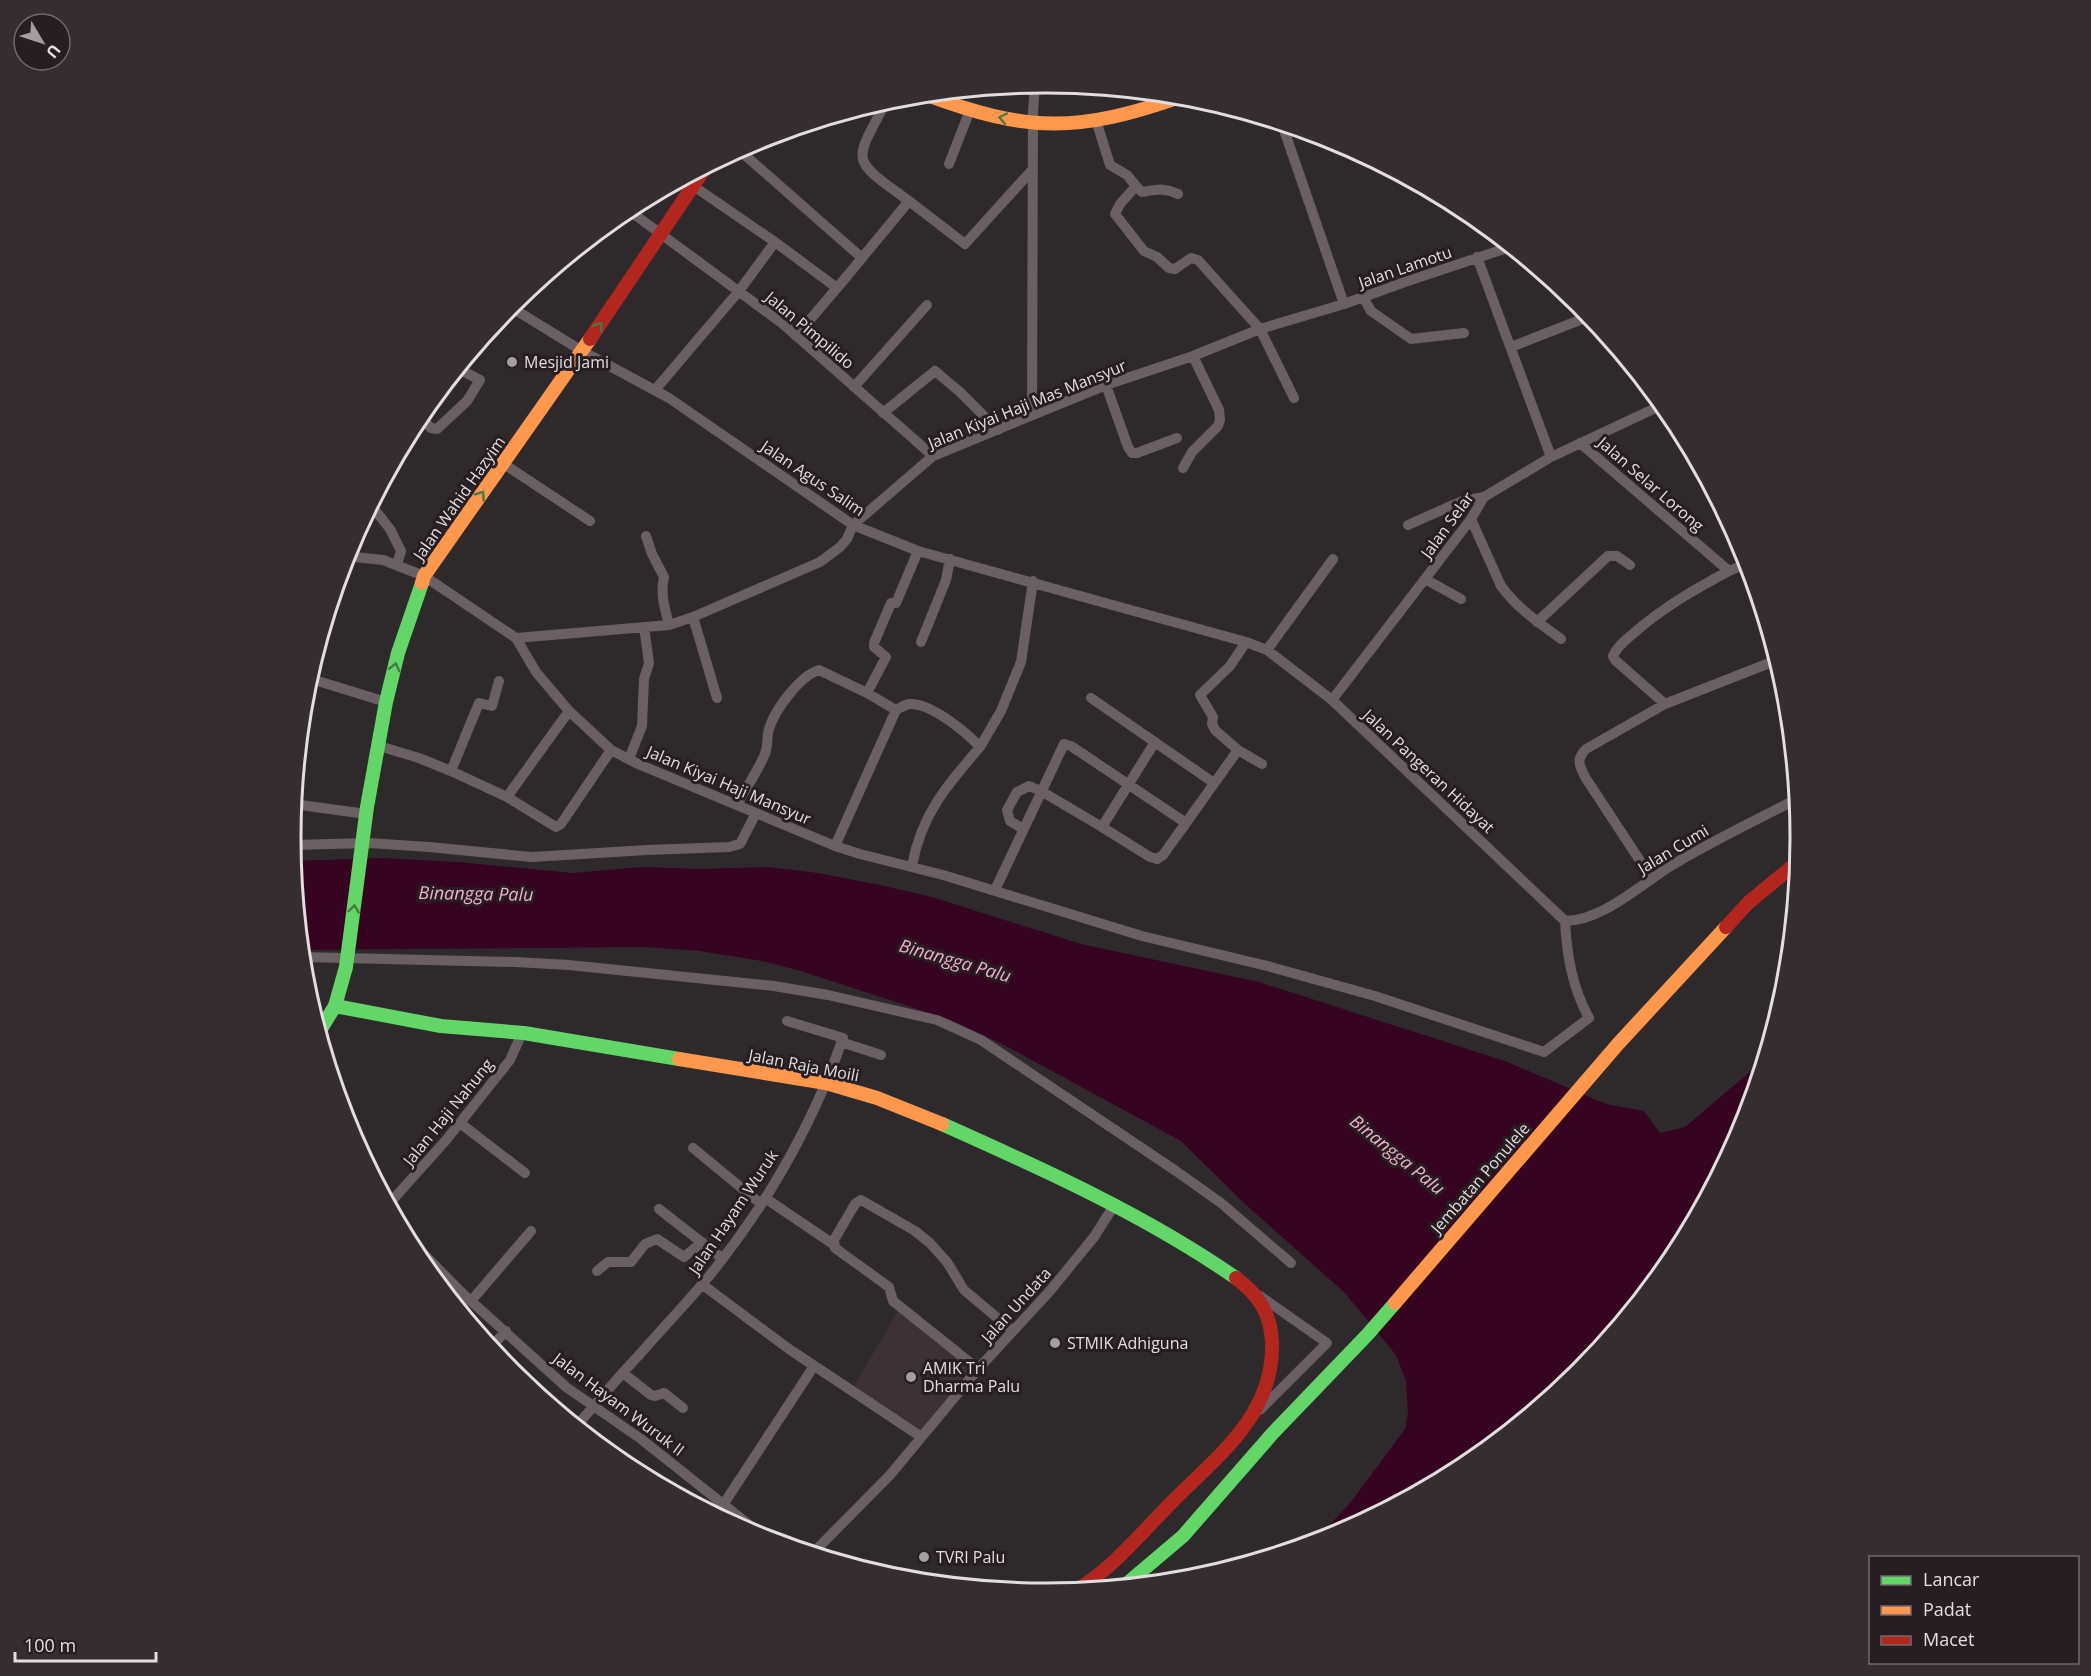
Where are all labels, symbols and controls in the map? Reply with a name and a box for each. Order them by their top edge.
north arrow [12,12,72,72]
text: U [41,40,66,63]
one-way arrow [998,112,1008,125]
street label: Jalan Lamotu [1354,241,1455,294]
street label: Jalan Pimpilido [759,285,859,374]
one-way arrow [592,322,603,333]
place label: Mesjid Jami [524,351,609,373]
street label: Jalan Kiyai Haji Mas Mansyur [923,354,1130,455]
marker: Mesjid Jami [505,355,519,369]
street label: Jalan Selar Lorong [1592,430,1709,536]
street label: Jalan Wahid Hazyim [407,432,510,566]
street label: Jalan Agus Salim [755,434,869,521]
street label: Jalan Selar [1414,487,1479,564]
one-way arrow [474,491,485,502]
one-way arrow [387,662,400,672]
street label: Jalan Pangeran Hidayat [1357,703,1500,838]
street label: Jalan Kiyai Haji Mansyur [641,740,815,830]
street label: Jalan Cumi [1632,819,1712,880]
water label: Binangga Palu [418,880,534,906]
one-way arrow [347,904,359,914]
water label: Binangga Palu [897,933,1014,987]
street label: Jalan Raja Moili [745,1043,861,1086]
street label: Jalan Haji Nahung [397,1054,498,1172]
water label: Binangga Palu [1345,1109,1450,1200]
street label: Jembatan Ponulele [1424,1118,1534,1240]
street label: Jalan Hayam Wuruk [682,1145,783,1280]
street label: Jalan Undata [975,1262,1056,1349]
place label: STMIK Adhiguna [1067,1332,1188,1354]
marker: STMIK Adhiguna [1048,1336,1062,1350]
street label: Jalan Hayam Wuruk II [547,1346,689,1461]
place label: AMIK Tri Dharma Palu [923,1357,1020,1397]
marker: AMIK Tri Dharma Palu [904,1370,918,1384]
place label: TVRI Palu [936,1546,1005,1568]
marker: TVRI Palu [917,1550,931,1564]
legend [1869,1556,2079,1664]
text: Lancar [1923,1567,1980,1591]
text: Padat [1923,1597,1971,1621]
scale bar [15,1625,156,1663]
text: Macet [1923,1627,1974,1651]
text: 100 m [24,1633,76,1657]

